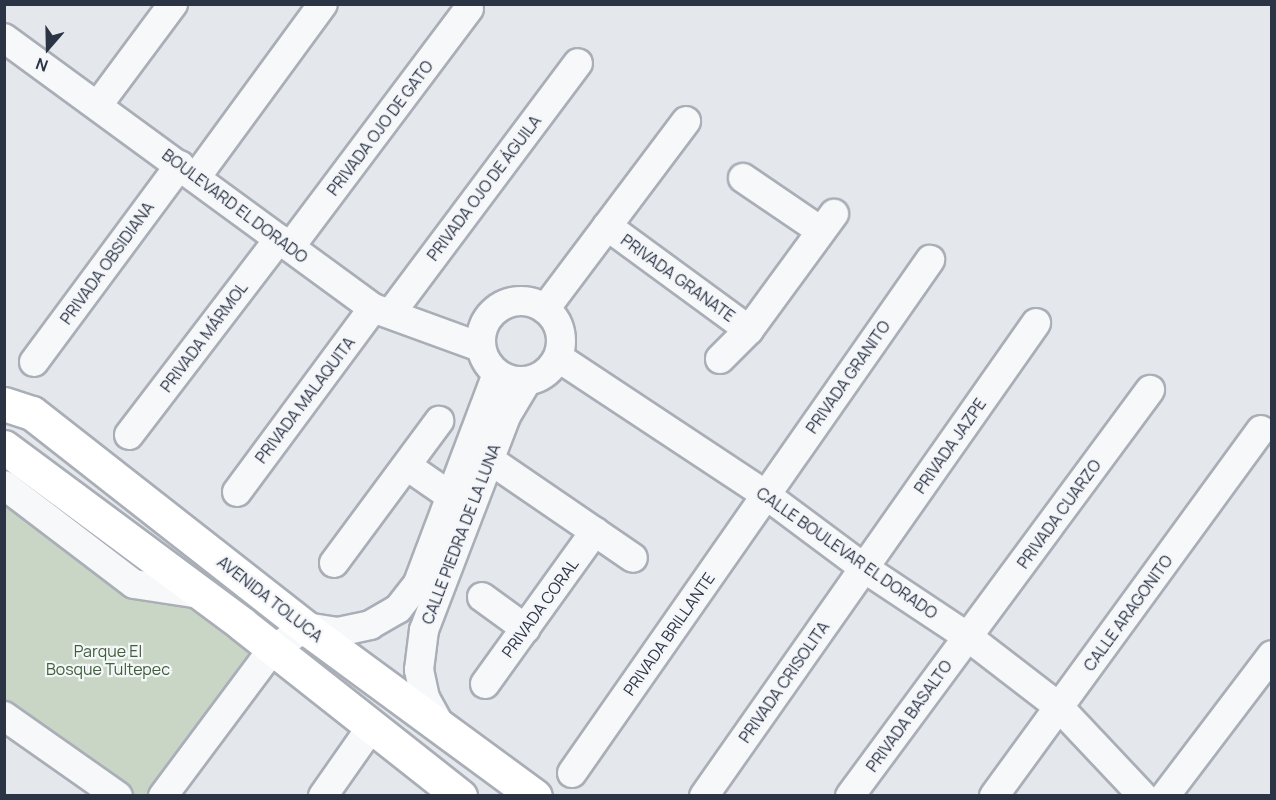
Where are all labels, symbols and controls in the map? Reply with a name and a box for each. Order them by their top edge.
north arrow [18,18,78,78]
text: N [33,53,51,77]
street label: PRIVADA OJO DE GATO [323,57,437,199]
street label: PRIVADA OJO DE ÁGUILA [423,111,545,265]
street label: BOULEVARD EL DORADO [158,145,312,267]
street label: PRIVADA OBSIDIANA [56,198,158,328]
street label: PRIVADA GRANATE [617,230,739,326]
street label: PRIVADA MÁRMOL [156,278,252,396]
street label: PRIVADA GRANITO [802,317,894,437]
street label: PRIVADA MALAQUITA [251,333,359,467]
street label: PRIVADA JAZPE [910,395,990,497]
street label: CALLE PIEDRA DE LA LUNA [418,441,504,627]
street label: PRIVADA CUARZO [1013,456,1105,572]
street label: CALLE BOULEVAR EL DORADO [753,483,941,623]
street label: CALLE ARAGONITO [1079,551,1177,675]
street label: AVENIDA TOLUCA [214,552,326,646]
street label: PRIVADA CORAL [498,555,582,661]
street label: PRIVADA BRILLANTE [619,569,719,699]
street label: PRIVADA CRISOLITA [735,618,833,746]
park label: Parque El Bosque Tultepec [46,641,170,679]
street label: PRIVADA BASALTO [862,656,956,776]

